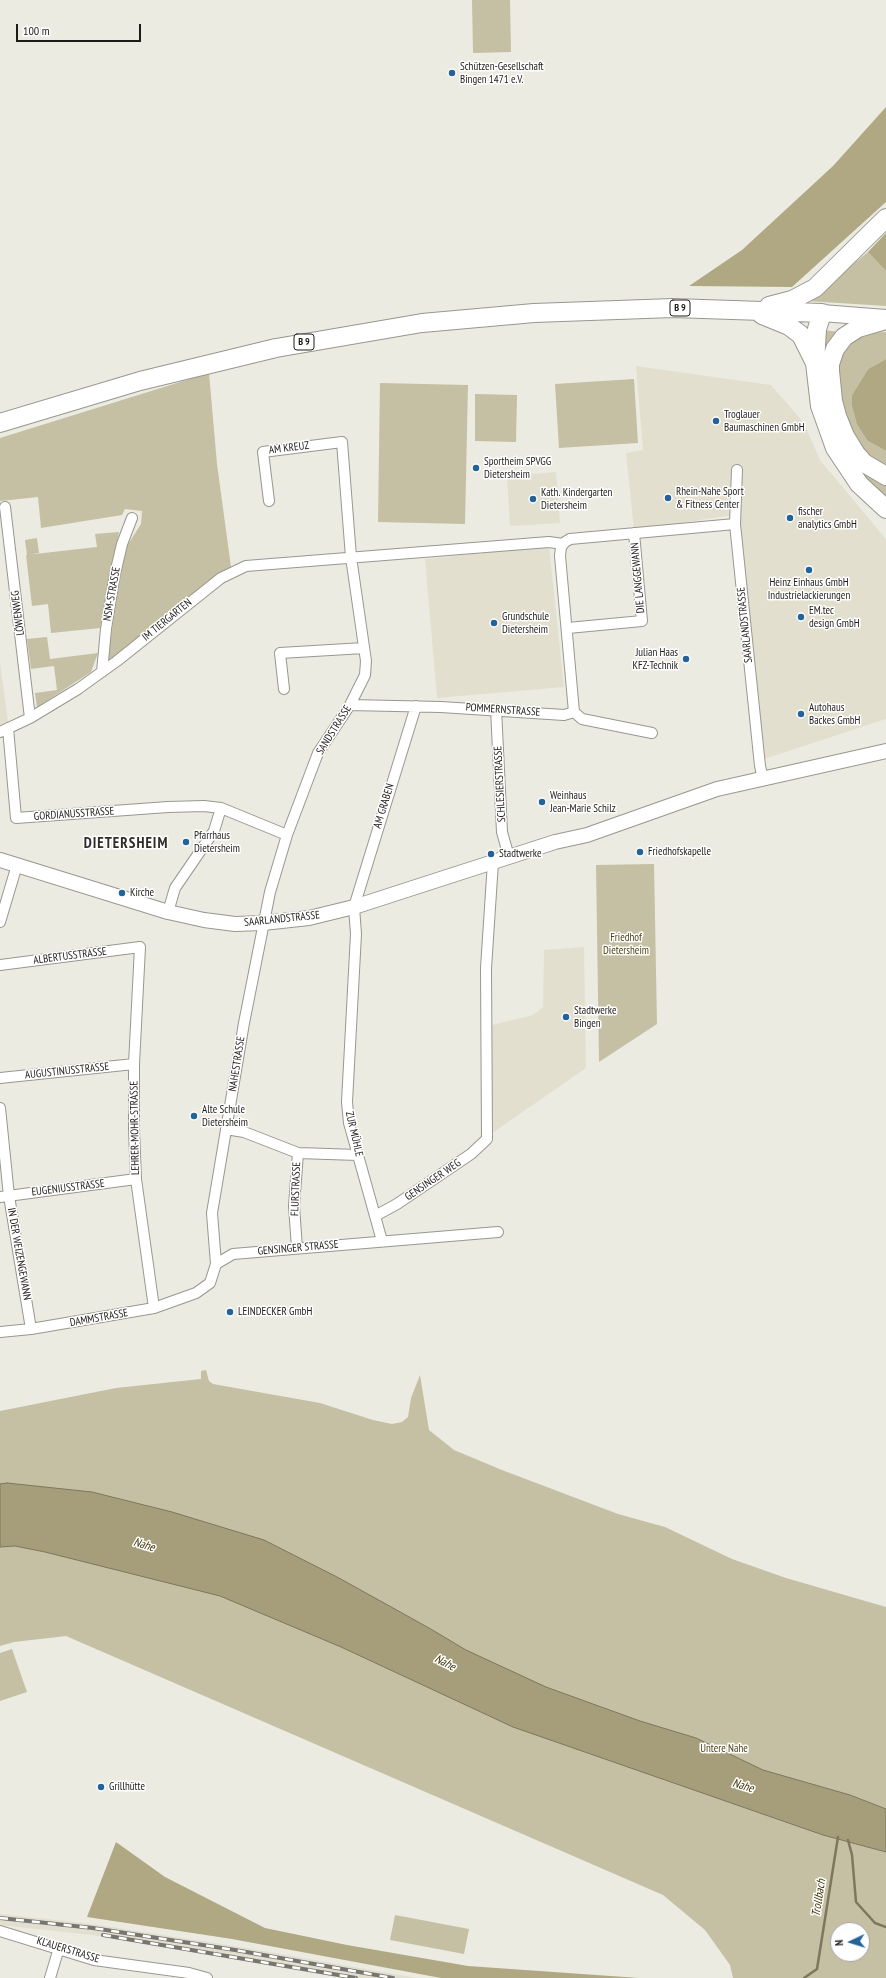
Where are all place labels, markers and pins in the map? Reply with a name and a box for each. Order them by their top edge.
place label: Schützen-Gesellschaft Bingen 1471 e.V. [460,60,544,86]
marker: Schützen-Gesellschaft Bingen 1471 e.V. [447,68,457,78]
place label: Troglauer Baumaschinen GmbH [724,408,805,434]
marker: Troglauer Baumaschinen GmbH [711,416,721,426]
place label: Sportheim SPVGG Dietersheim [484,455,551,481]
marker: Sportheim SPVGG Dietersheim [471,463,481,473]
place label: Rhein-Nahe Sport & Fitness Center [676,485,744,511]
place label: Kath. Kindergarten Dietersheim [541,486,612,512]
marker: Rhein-Nahe Sport & Fitness Center [663,493,673,503]
marker: Kath. Kindergarten Dietersheim [528,494,538,504]
place label: fischer analytics GmbH [798,505,857,531]
marker: fischer analytics GmbH [785,513,795,523]
marker: Heinz Einhaus GmbH Industrielackierungen [804,565,814,575]
place label: Heinz Einhaus GmbH Industrielackierungen [768,576,850,602]
place label: EM.tec design GmbH [809,604,860,630]
place label: Grundschule Dietersheim [502,610,549,636]
marker: EM.tec design GmbH [796,612,806,622]
marker: Grundschule Dietersheim [489,618,499,628]
place label: Julian Haas KFZ-Technik [632,646,678,672]
marker: Julian Haas KFZ-Technik [681,654,691,664]
place label: Autohaus Backes GmbH [809,701,860,727]
marker: Autohaus Backes GmbH [796,709,806,719]
place label: Weinhaus Jean-Marie Schilz [550,789,616,815]
marker: Weinhaus Jean-Marie Schilz [537,797,547,807]
place label: Pfarrhaus Dietersheim [194,829,240,855]
marker: Pfarrhaus Dietersheim [181,837,191,847]
place label: Friedhofskapelle [648,845,711,859]
place label: Stadtwerke [499,847,542,861]
marker: Friedhofskapelle [635,847,645,857]
marker: Stadtwerke [486,849,496,859]
place label: Kirche [130,886,154,900]
marker: Kirche [117,888,127,898]
place label: Stadtwerke Bingen [574,1004,617,1030]
marker: Stadtwerke Bingen [561,1012,571,1022]
place label: Alte Schule Dietersheim [202,1103,248,1129]
marker: Alte Schule Dietersheim [189,1111,199,1121]
place label: LEINDECKER GmbH [238,1305,312,1319]
marker: LEINDECKER GmbH [225,1307,235,1317]
place label: Grillhütte [109,1780,145,1794]
marker: Grillhütte [96,1782,106,1792]

